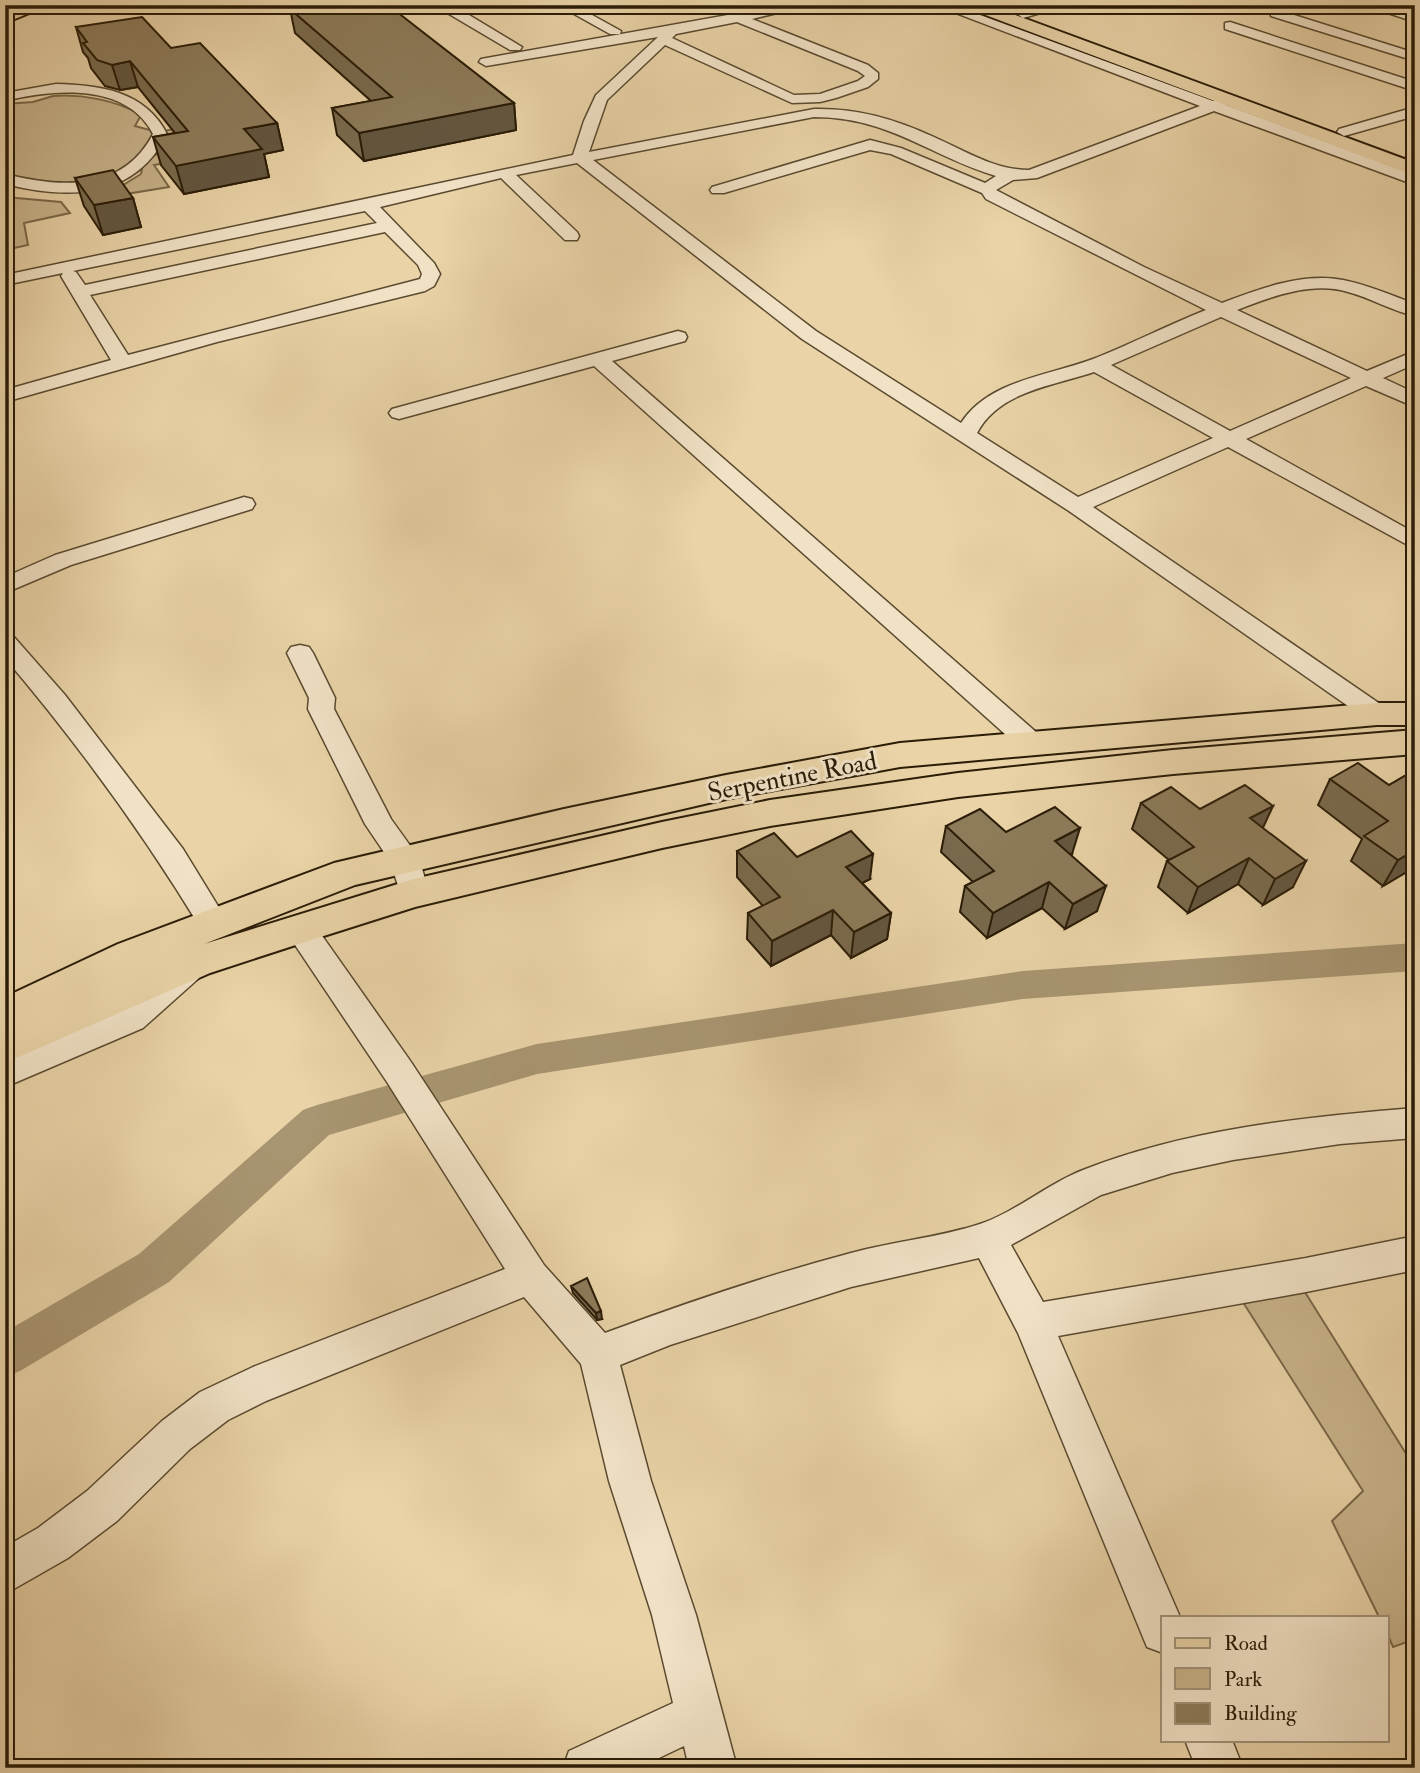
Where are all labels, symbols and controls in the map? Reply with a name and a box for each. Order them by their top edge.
street label: Serpentine Road [705,745,880,810]
legend [1161,1616,1388,1742]
text: Road [1224,1630,1269,1657]
text: Park [1224,1666,1262,1693]
text: Building [1224,1700,1297,1727]

